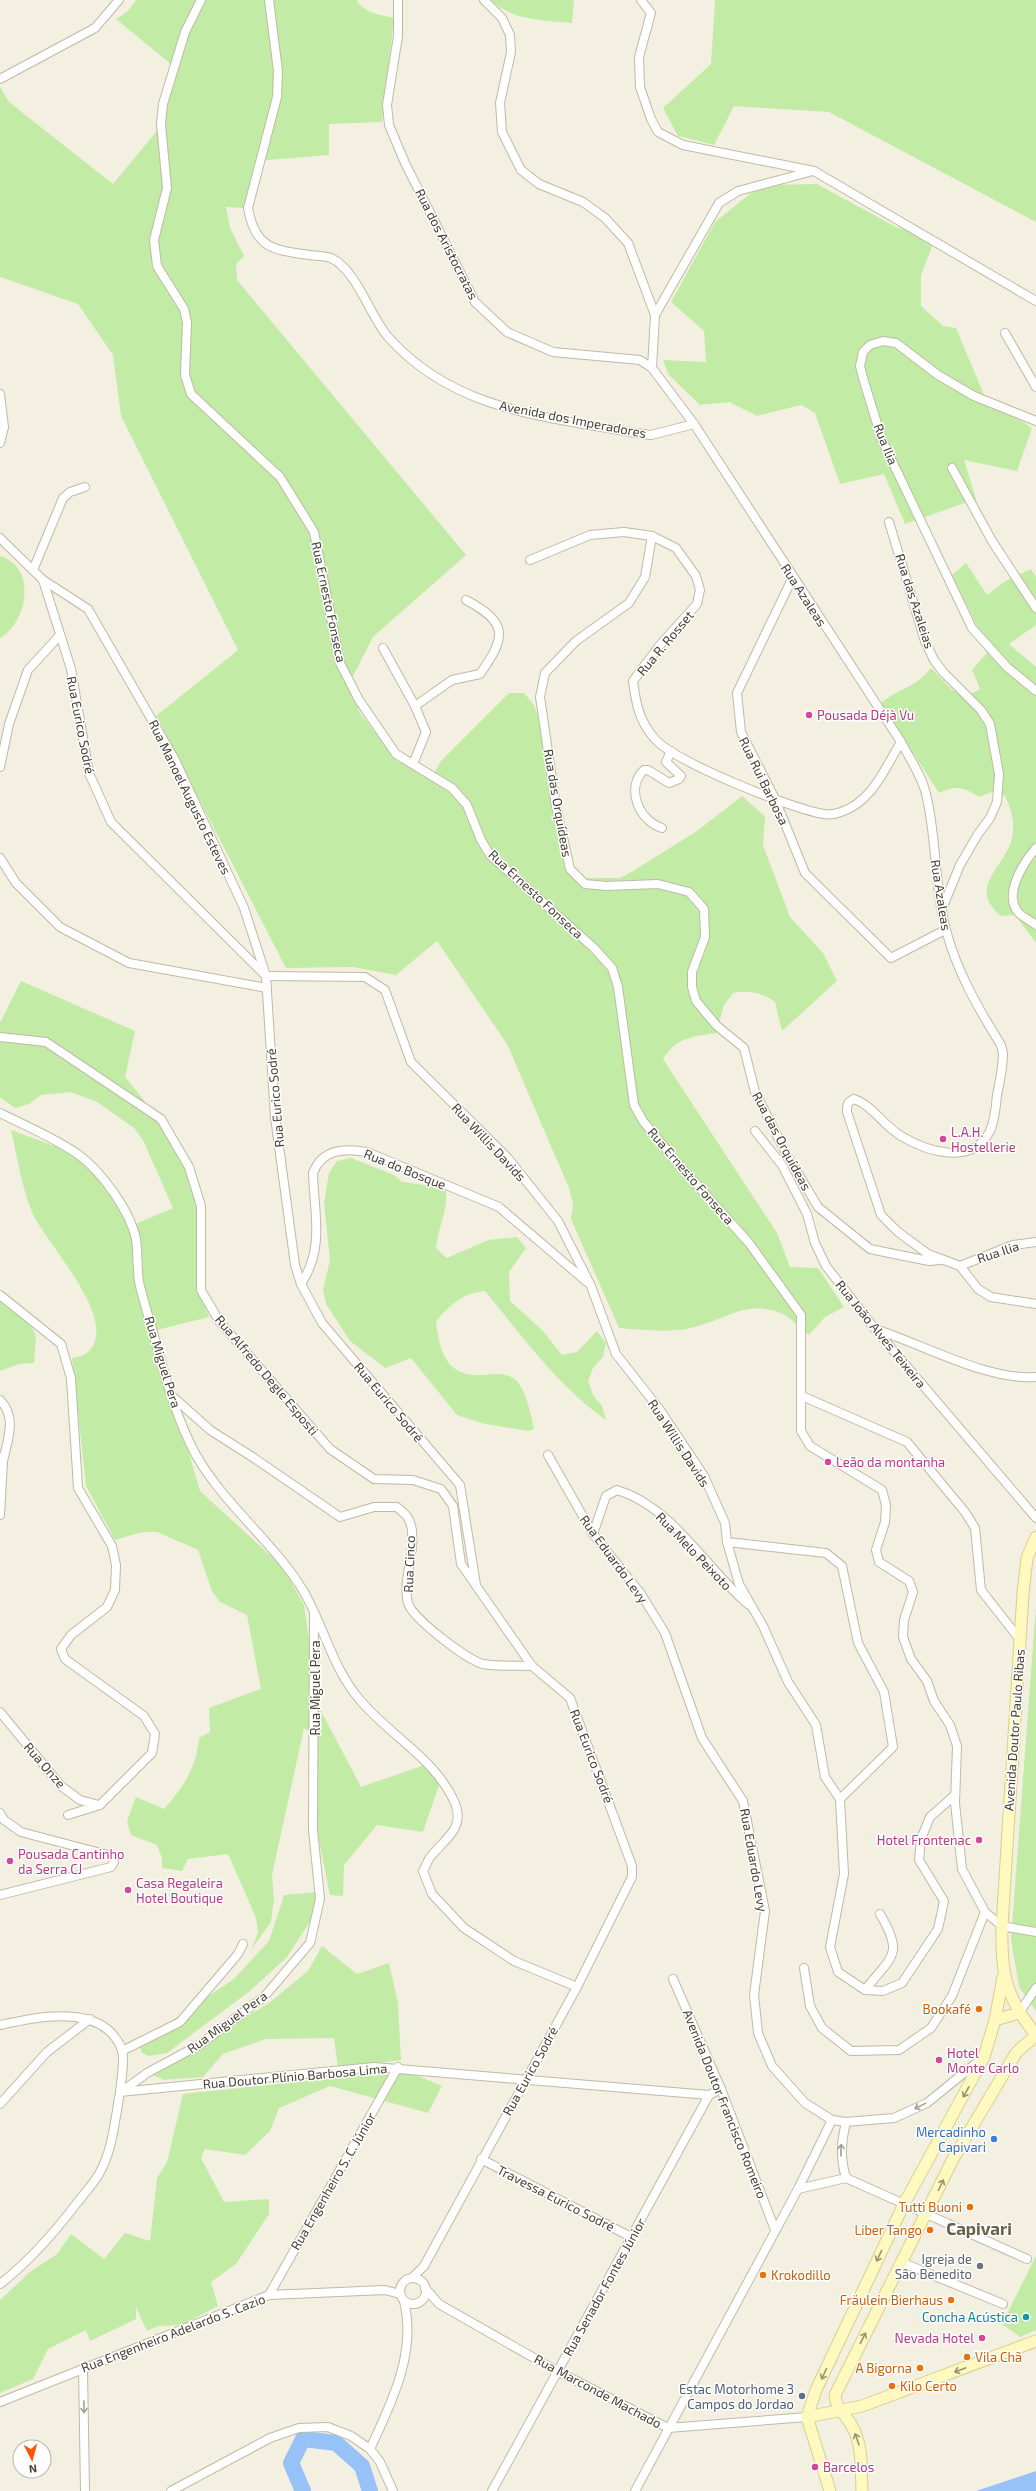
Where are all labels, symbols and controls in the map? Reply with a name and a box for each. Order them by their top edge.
street label: Rua dos Aristocratas [412,186,482,302]
street label: Avenida dos Imperadores [498,397,648,441]
street label: Rua Ilia [871,421,901,467]
street label: Rua Ernesto Fonseca [308,540,350,664]
street label: Rua das Azaleias [892,551,938,651]
street label: Rua Azaleas [778,561,830,629]
street label: Rua R. Rosset [633,607,697,679]
street label: Rua Eurico Sodré [64,675,98,775]
place label: Pousada Déjà Vu [817,707,914,723]
marker: Pousada Déjà Vu [804,710,814,720]
street label: Rua Manoel Augusto Esteves [145,717,235,877]
street label: Rua Rui Barbosa [736,734,792,828]
street label: Rua das Orquídeas [541,748,575,858]
street label: Rua Ernesto Fonseca [486,846,586,942]
street label: Rua Azaleas [927,858,955,932]
street label: Rua Eurico Sodré [263,1048,287,1148]
street label: Rua das Orquídeas [749,1089,815,1193]
street label: Rua Willis Davids [449,1100,529,1184]
street label: Rua Ernesto Fonseca [645,1124,737,1228]
place label: L.A.H. Hostellerie [951,1124,1016,1155]
marker: L.A.H. Hostellerie [938,1134,948,1144]
street label: Rua do Bosque [362,1145,448,1193]
street label: Rua Ilia [975,1238,1021,1266]
street label: Rua João Alves Teixeira [833,1277,929,1391]
street label: Rua Alfredo Degle Esposti [212,1312,322,1438]
street label: Rua Miguel Pera [141,1314,185,1410]
street label: Rua Eurico Sodré [351,1359,427,1445]
street label: Rua Willis Davids [645,1396,713,1490]
place label: Leão da montanha [836,1454,945,1470]
marker: Leão da montanha [823,1457,833,1467]
street label: Rua Melo Peixoto [653,1509,735,1593]
street label: Rua Eduardo Levy [577,1512,651,1606]
street label: Rua Cinco [400,1535,418,1593]
street label: Rua Miguel Pera [307,1640,323,1736]
street label: Avenida Doutor Paulo Ribas [1000,1649,1028,1811]
street label: Rua Eurico Sodré [567,1707,617,1805]
street label: Rua Onze [21,1739,69,1791]
street label: Rua Eduardo Levy [737,1807,771,1913]
place label: Hotel Frontenac [877,1832,971,1848]
marker: Hotel Frontenac [974,1835,984,1845]
place label: Pousada Cantinho da Serra CJ [18,1846,124,1877]
marker: Pousada Cantinho da Serra CJ [5,1856,15,1866]
place label: Casa Regaleira Hotel Boutique [136,1875,223,1906]
marker: Casa Regaleira Hotel Boutique [123,1885,133,1895]
street label: Rua Miguel Pera [184,1988,270,2056]
place label: Bookafé [923,2001,971,2017]
marker: Bookafé [974,2004,984,2014]
street label: Avenida Doutor Francisco Romeiro [680,2007,770,2201]
street label: Rua Eurico Sodré [499,2024,561,2118]
place label: Hotel Monte Carlo [947,2045,1019,2076]
marker: Hotel Monte Carlo [934,2055,944,2065]
street label: Rua Doutor Plínio Barbosa Lima [202,2060,388,2092]
one-way arrow [962,2086,970,2098]
one-way arrow [914,2103,926,2110]
street label: Rua Engenheiro S. C. Júnior [287,2109,379,2253]
place label: Mercadinho Capivari [916,2124,986,2155]
marker: Mercadinho Capivari [989,2134,999,2144]
one-way arrow [837,2144,845,2157]
street label: Travessa Eurico Sodré [495,2161,617,2235]
one-way arrow [938,2179,945,2191]
place label: Tutti Buoni [899,2199,962,2215]
marker: Tutti Buoni [965,2202,975,2212]
street label: Rua Senador Fontes Júnior [559,2215,649,2359]
district label: Capivari [946,2218,1012,2238]
place label: Liber Tango [855,2222,922,2238]
marker: Liber Tango [925,2225,935,2235]
one-way arrow [875,2250,882,2262]
place label: Igreja de São Benedito [895,2251,972,2282]
marker: Igreja de São Benedito [975,2261,985,2271]
place label: Krokodillo [771,2267,831,2283]
marker: Krokodillo [758,2270,768,2280]
street label: Rua Engenheiro Adelardo S. Cazio [79,2290,267,2376]
place label: Fräulein Bierhaus [840,2292,943,2308]
marker: Fräulein Bierhaus [946,2295,956,2305]
place label: Concha Acústica [922,2309,1018,2325]
marker: Concha Acústica [1021,2312,1031,2322]
place label: Nevada Hotel [895,2330,974,2346]
one-way arrow [860,2333,867,2345]
marker: Nevada Hotel [977,2333,987,2343]
place label: Vila Chã [975,2349,1022,2365]
street label: Rua Marconde Machado [532,2351,664,2431]
marker: Vila Chã [962,2352,972,2362]
place label: A Bigorna [856,2360,912,2376]
marker: A Bigorna [915,2363,925,2373]
one-way arrow [955,2366,967,2374]
one-way arrow [820,2368,827,2380]
place label: Kilo Certo [900,2378,957,2394]
place label: Estac Motorhome 3 Campos do Jordao [679,2381,794,2412]
marker: Kilo Certo [887,2381,897,2391]
marker: Estac Motorhome 3 Campos do Jordao [797,2391,807,2401]
one-way arrow [80,2400,88,2413]
one-way arrow [852,2433,860,2445]
north arrow [12,2439,52,2479]
place label: Barcelos [823,2459,874,2475]
marker: Barcelos [810,2462,820,2472]
text: N [28,2463,38,2476]

